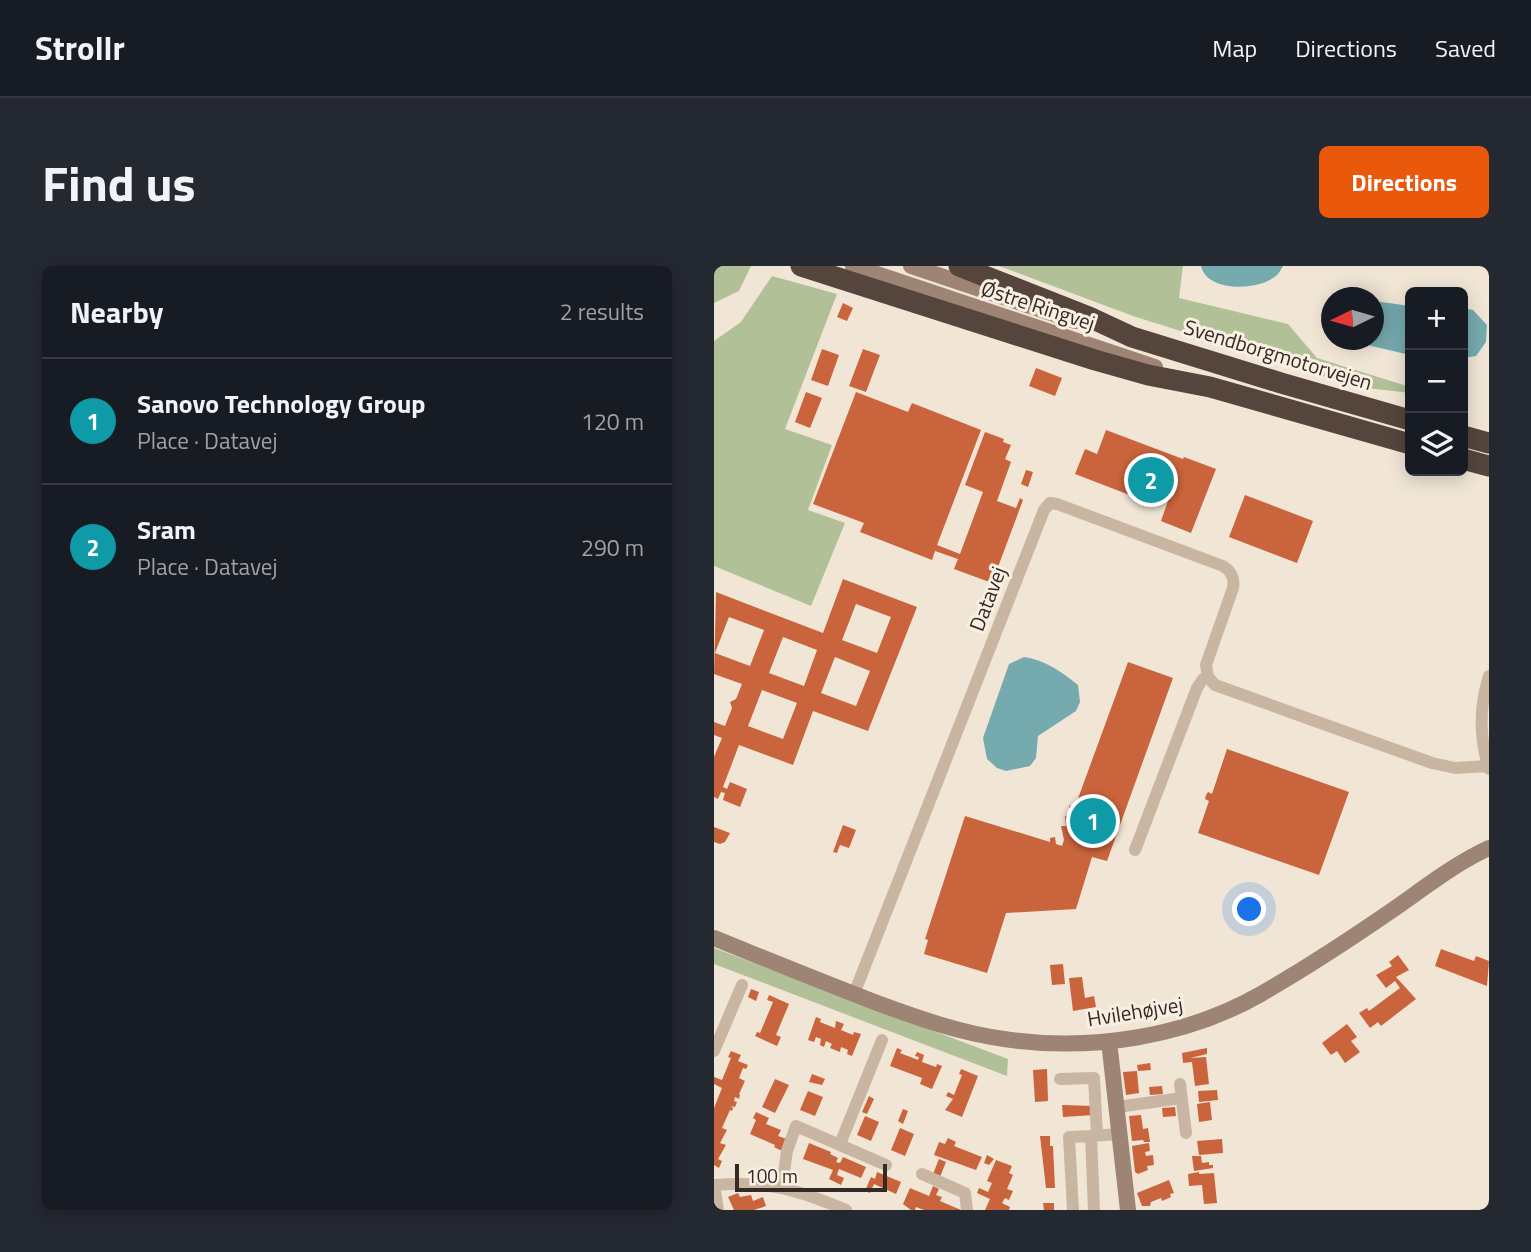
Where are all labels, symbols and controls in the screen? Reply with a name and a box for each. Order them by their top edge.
text: Strollr [35,23,125,73]
text: Map [1212,30,1257,66]
text: Directions [1295,30,1397,66]
text: Saved [1435,30,1496,66]
text: Find us [42,145,196,220]
button: Directions [1319,146,1489,218]
street label: Østre Ringvej [977,272,1099,338]
north arrow [1321,287,1384,350]
map controls [1405,287,1468,476]
button: + [1405,287,1468,350]
text: Nearby [70,289,163,335]
text: 2 results [560,294,644,329]
street label: Svendborgmotorvejen [1180,310,1376,398]
button: − [1405,350,1468,413]
text: Sanovo Technology Group [137,384,425,423]
text: 1 [87,404,99,439]
text: 120 m [581,404,644,439]
button: layers [1405,413,1468,476]
text: Place · Datavej [137,423,277,458]
pin: 2 [1128,454,1174,506]
text: Sram [137,510,196,549]
text: 2 [87,530,99,565]
text: 290 m [581,530,644,565]
text: Place · Datavej [137,549,277,584]
street label: Datavej [960,562,1014,636]
pin: 1 [1070,795,1116,847]
your location [1232,892,1266,926]
street label: Hvilehøjvej [1085,988,1185,1034]
scale bar [735,1161,887,1193]
text: 100 m [746,1161,798,1190]

